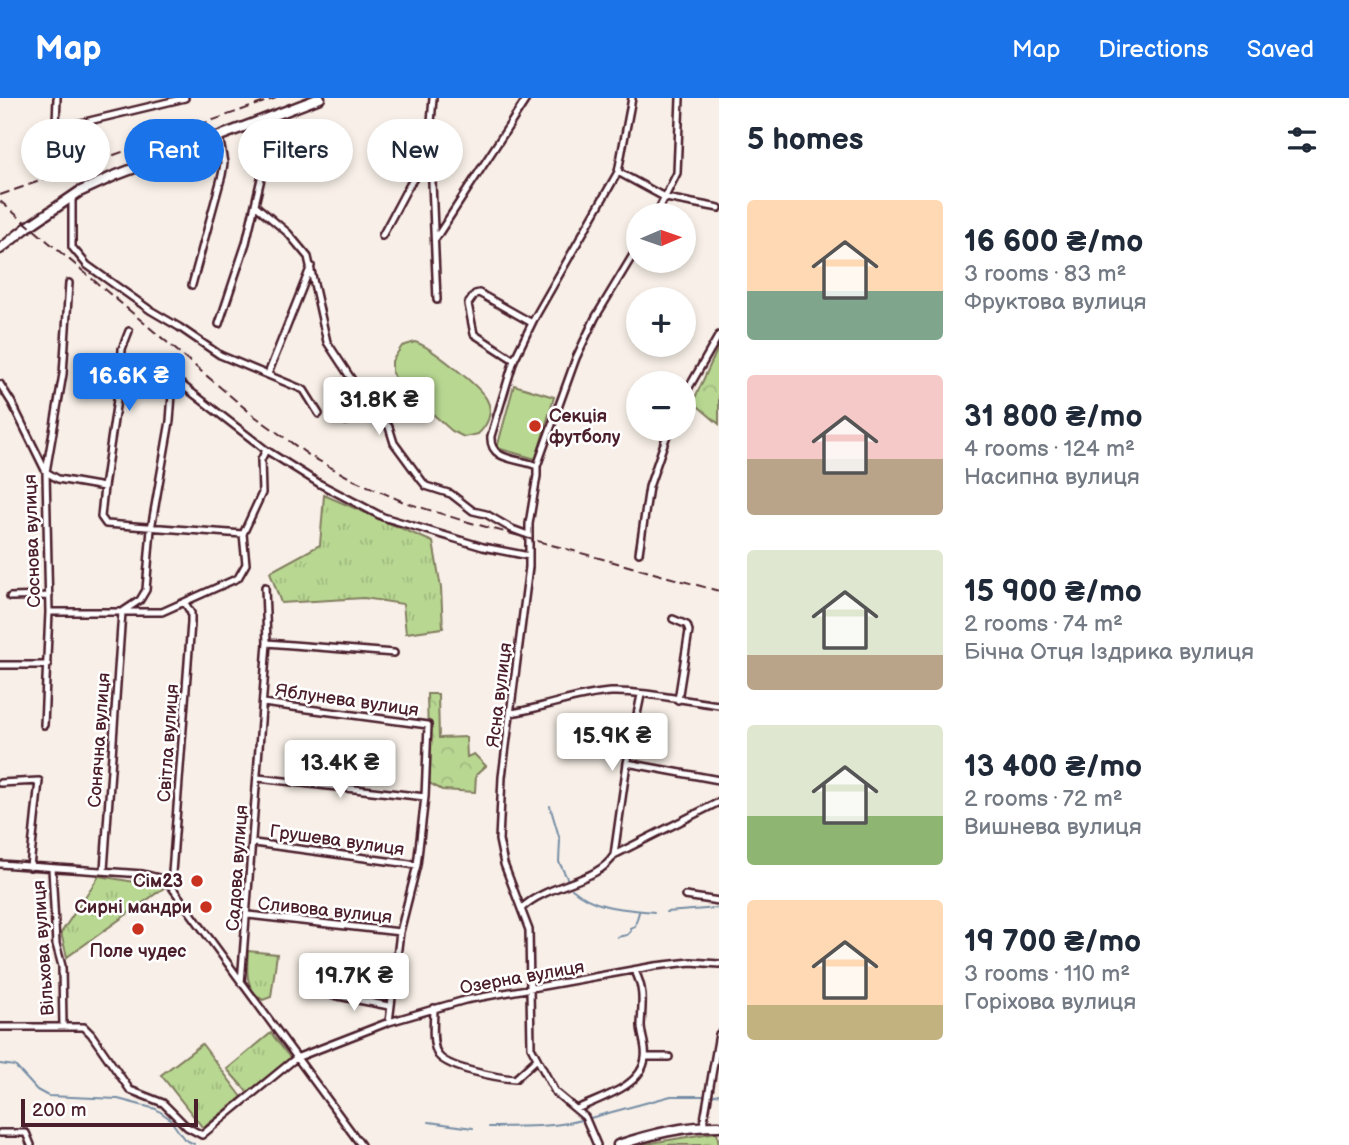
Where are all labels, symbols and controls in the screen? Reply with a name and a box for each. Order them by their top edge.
text: Map [35,29,101,69]
text: Map [1012,35,1060,64]
text: Directions [1098,35,1209,64]
text: Saved [1247,35,1314,64]
chip: Buy [21,119,110,182]
chip: Rent [124,119,224,182]
chip: Filters [238,119,353,182]
chip: New [367,119,463,182]
icon: filters [1283,121,1321,159]
text: 5 homes [747,122,864,158]
north arrow [626,203,696,273]
map controls [626,203,696,441]
text: 16 600 ₴/mo [964,224,1143,260]
icon: home [803,228,887,312]
text: 3 rooms · 83 m² [964,260,1126,288]
button: + [626,287,696,357]
text: Фруктова вулиця [964,288,1147,316]
pin: 16.6K ₴ [64,354,194,413]
text: 16.6K ₴ [89,362,169,390]
button: − [626,371,696,441]
pin: 31.8K ₴ [314,378,444,437]
text: 31.8K ₴ [339,386,419,414]
text: 31 800 ₴/mo [964,399,1143,435]
icon: home [803,403,887,487]
place label: Секція футболу [549,406,621,448]
marker: Секція футболу [527,418,543,434]
text: 4 rooms · 124 m² [964,435,1135,463]
text: Насипна вулиця [964,463,1140,491]
street label: Соснова вулиця [20,474,45,608]
text: 15 900 ₴/mo [964,574,1142,610]
icon: home [803,578,887,662]
text: 2 rooms · 74 m² [964,610,1123,638]
text: Бічна Отця Іздрика вулиця [964,638,1254,666]
street label: Ясна вулиця [483,641,516,749]
street label: Сонячна вулиця [84,672,115,808]
street label: Яблунева вулиця [274,680,420,721]
street label: Світла вулиця [154,683,183,803]
pin: 15.9K ₴ [547,714,677,773]
text: 15.9K ₴ [573,722,651,750]
pin: 13.4K ₴ [275,740,405,800]
text: 13.4K ₴ [301,749,379,777]
text: 13 400 ₴/mo [964,749,1142,785]
icon: home [803,753,887,837]
text: 2 rooms · 72 m² [964,785,1123,813]
street label: Садова вулиця [223,804,252,932]
text: Вишнева вулиця [964,813,1142,841]
street label: Грушева вулиця [268,821,406,860]
place label: Сім23 [133,871,183,892]
marker: Сім23 [189,873,205,889]
street label: Вільхова вулиця [28,879,59,1016]
street label: Сливова вулиця [257,893,393,928]
place label: Сирні мандри [74,897,192,918]
marker: Сирні мандри [198,899,214,915]
marker: Поле чудес [130,921,146,937]
text: 19 700 ₴/mo [964,924,1141,960]
icon: home [803,928,887,1012]
place label: Поле чудес [90,941,186,962]
pin: 19.7K ₴ [289,954,419,1013]
street label: Озерна вулиця [458,956,586,999]
text: 3 rooms · 110 m² [964,960,1130,988]
text: 19.7K ₴ [315,962,393,990]
text: Горіхова вулиця [964,988,1136,1016]
scale bar [21,1096,198,1128]
text: 200 m [32,1099,86,1122]

